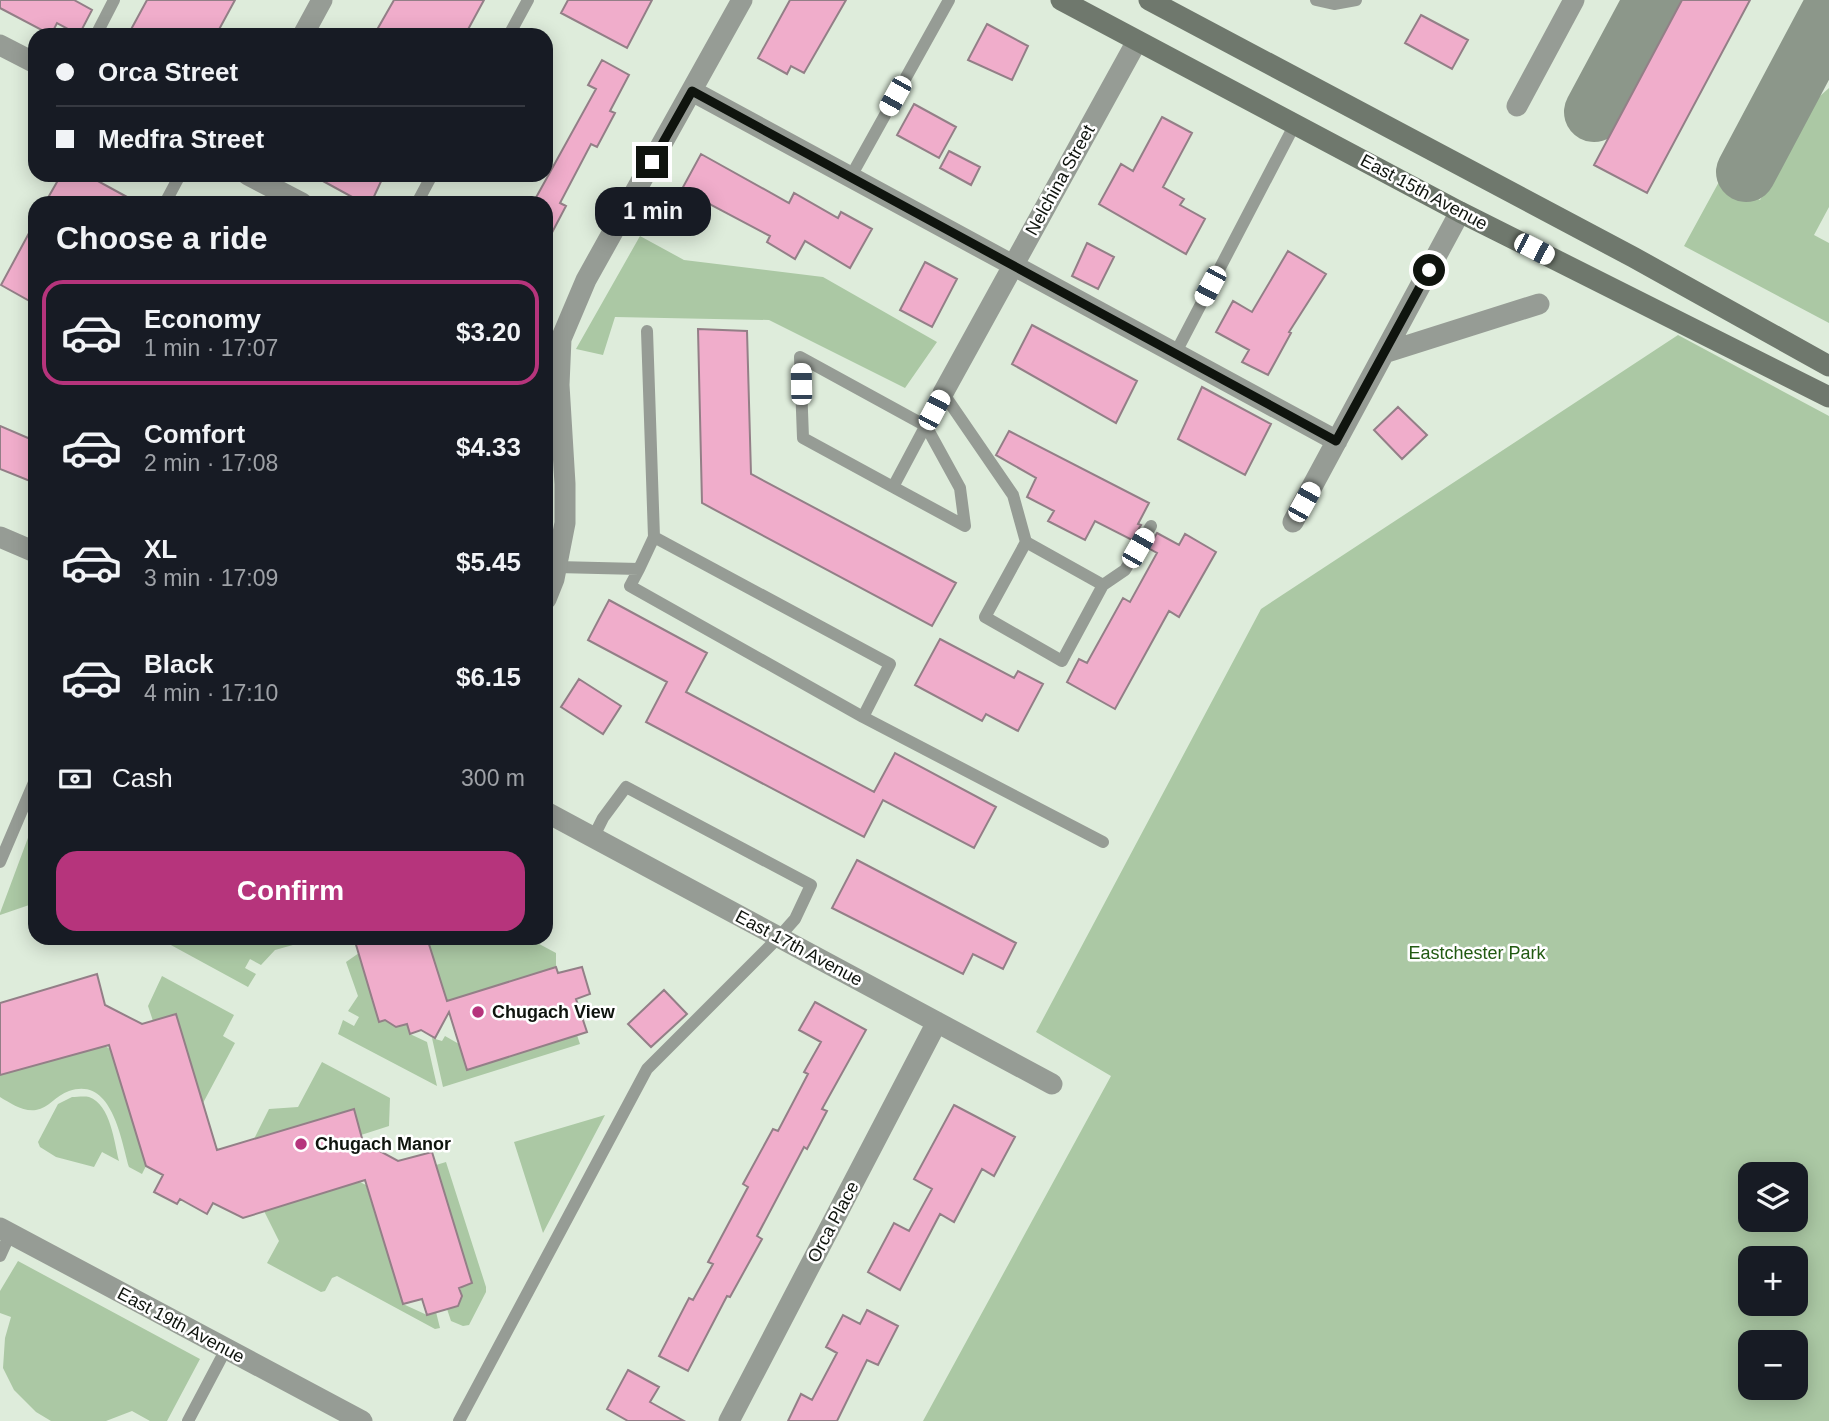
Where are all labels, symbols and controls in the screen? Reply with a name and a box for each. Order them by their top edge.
text: Orca Street [98,57,238,87]
car [876,73,915,119]
street label: Nelchina Street [1021,121,1099,239]
text: Medfra Street [98,124,264,154]
route end [636,146,668,178]
street label: East 15th Avenue [1357,150,1491,234]
callout: 1 min [594,186,710,235]
text: 1 min [623,198,683,224]
text: Choose a ride [56,220,268,256]
car [1511,230,1558,268]
route start [1413,254,1445,286]
car [1191,263,1230,309]
icon: car [60,301,123,364]
text: Economy [144,304,261,334]
text: $3.20 [456,317,521,347]
text: 1 min · 17:07 [144,335,278,361]
car [791,363,812,405]
car [915,387,954,433]
icon: car [60,416,123,479]
text: Comfort [144,419,245,449]
text: $4.33 [456,432,521,462]
text: 2 min · 17:08 [144,450,278,476]
car [1285,479,1324,525]
car [1119,525,1158,571]
icon: car [60,531,123,594]
text: XL [144,534,177,564]
text: $5.45 [456,547,521,577]
text: 3 min · 17:09 [144,565,278,591]
icon: car [60,646,123,709]
text: Black [144,649,213,679]
text: $6.15 [456,662,521,692]
text: 4 min · 17:10 [144,680,278,706]
icon: cash [56,760,94,798]
text: Cash [112,763,173,793]
text: 300 m [461,765,525,791]
button: Confirm [56,851,525,931]
street label: East 17th Avenue [732,906,866,990]
park label: Eastchester Park [1408,943,1547,963]
place label: Chugach View [492,1002,616,1022]
marker: Chugach View [470,1004,486,1020]
place label: Chugach Manor [315,1134,451,1154]
marker: Chugach Manor [293,1136,309,1152]
map controls [1738,1162,1808,1400]
button: layers [1738,1162,1808,1232]
street label: Orca Place [803,1178,863,1266]
button: + [1738,1246,1808,1316]
street label: East 19th Avenue [114,1283,248,1367]
button: − [1738,1330,1808,1400]

